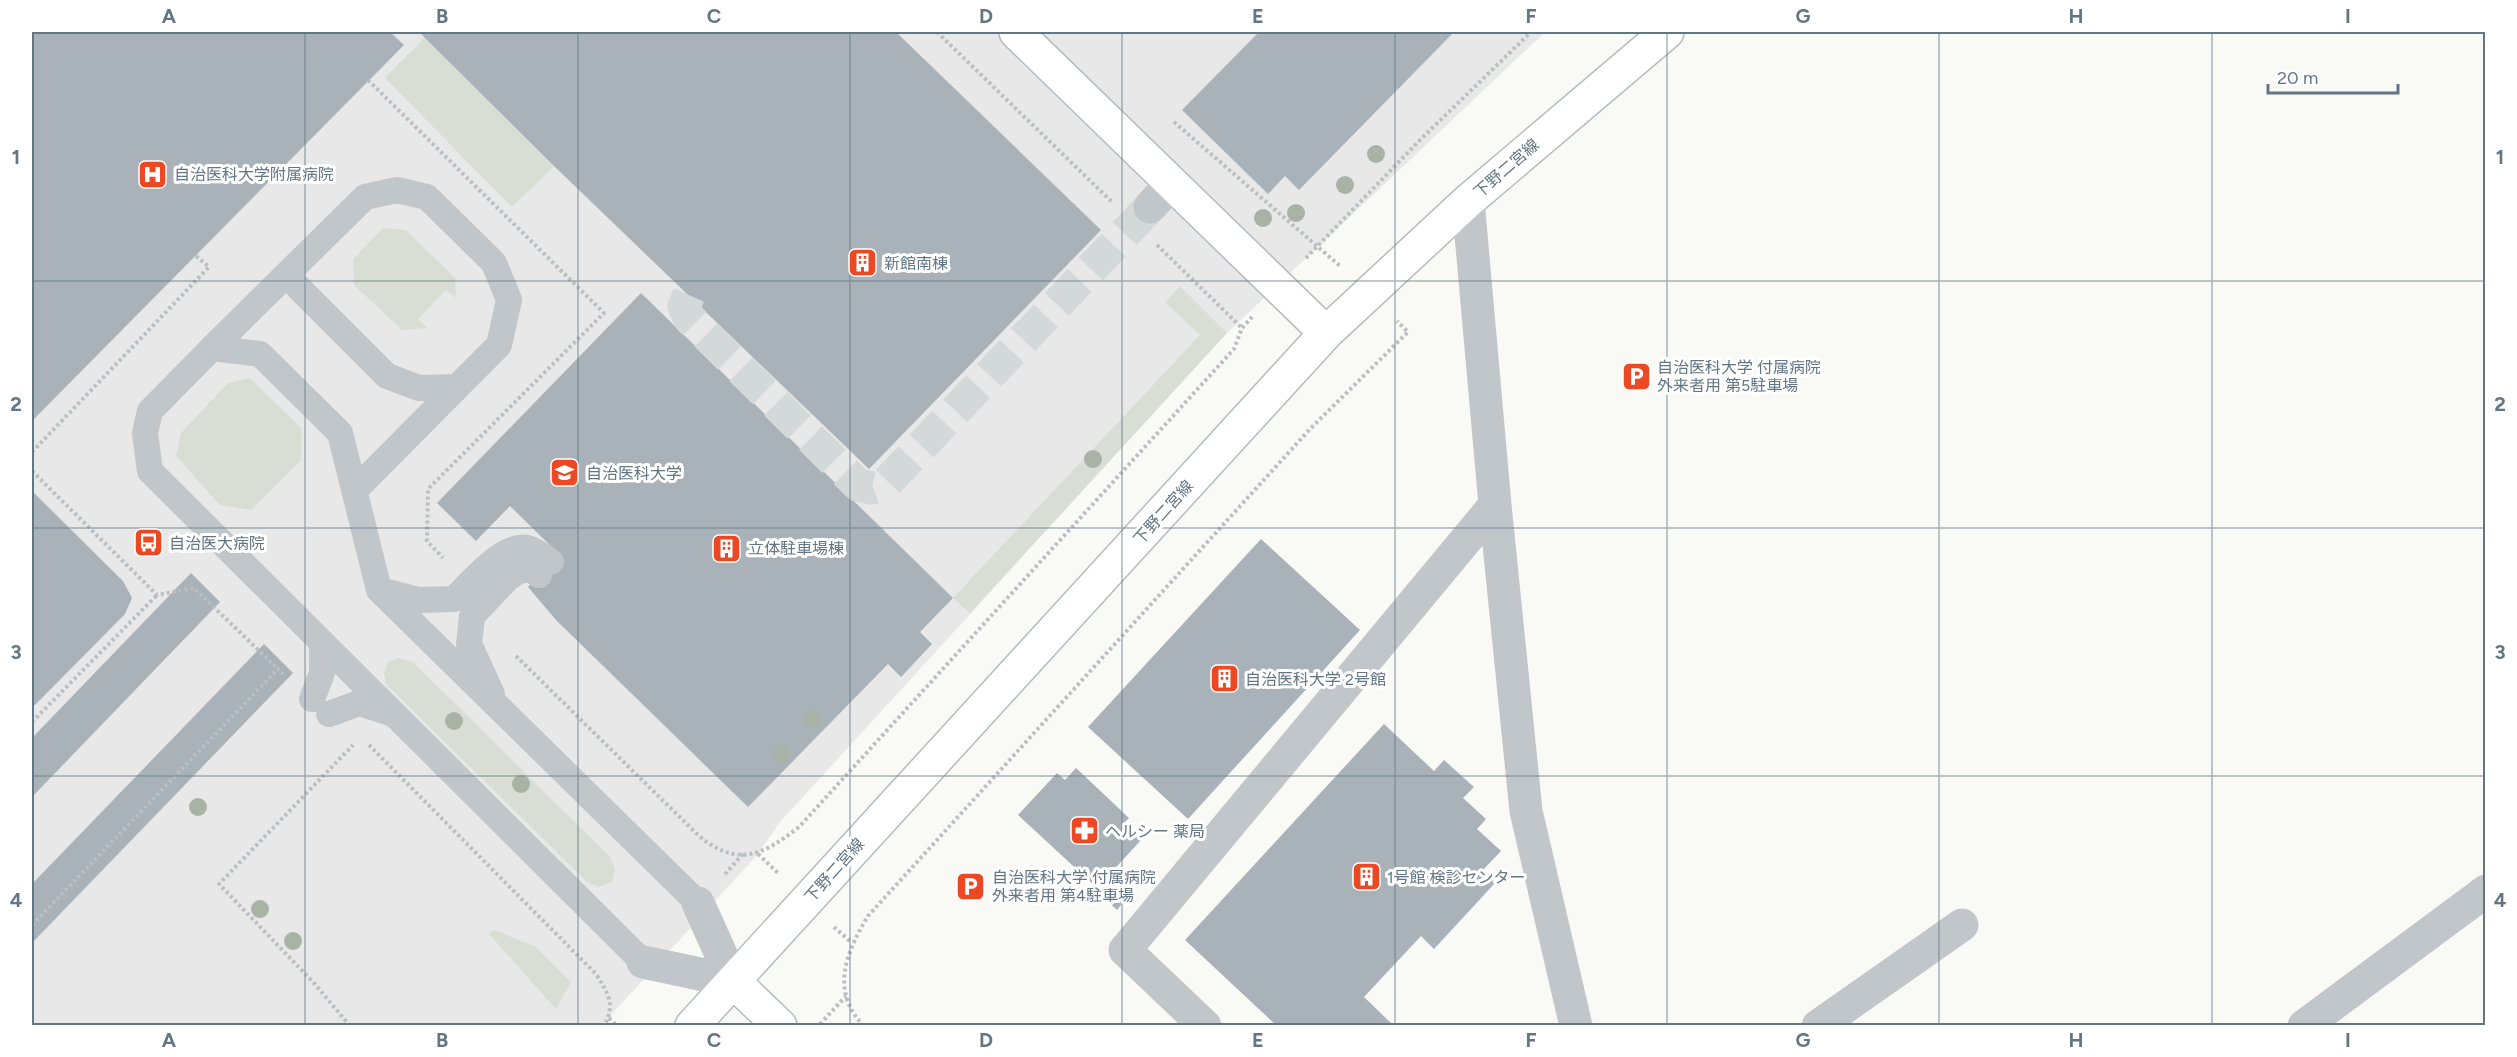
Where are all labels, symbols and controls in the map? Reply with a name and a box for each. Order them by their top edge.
text: A [162,4,177,28]
text: B [436,4,448,28]
text: C [707,4,721,28]
text: D [979,4,993,28]
text: E [1252,4,1264,28]
text: F [1525,4,1537,28]
text: G [1796,4,1811,28]
text: H [2069,4,2084,28]
text: I [2345,4,2351,28]
scale bar [2268,57,2398,95]
text: 20 m [2277,67,2318,89]
street label: 下野二宮線 [1470,135,1543,202]
text: 1 [12,145,20,169]
text: 1 [2496,145,2504,169]
hospital icon: 自治医科大学附属病院 [137,158,169,190]
place label: 自治医科大学附属病院 [174,165,334,184]
building icon: 新館南棟 [847,247,879,279]
place label: 新館南棟 [884,254,948,273]
place label: 自治医科大学 付属病院 外来者用 第5駐車場 [1657,358,1821,395]
parking icon: 自治医科大学 付属病院 外来者用 第5駐車場 [1620,360,1652,392]
text: 2 [10,392,22,416]
text: 2 [2494,392,2506,416]
school or university icon: 自治医科大学 [549,457,581,489]
place label: 自治医科大学 [586,464,682,483]
street label: 下野二宮線 [1130,476,1197,548]
bus stop icon: 自治医大病院 [132,527,164,559]
building icon: 立体駐車場棟 [711,532,743,564]
place label: 自治医大病院 [169,534,265,553]
place label: 立体駐車場棟 [748,539,844,558]
text: 3 [10,640,22,664]
text: 3 [2494,640,2506,664]
building icon: 自治医科大学 2号館 [1208,663,1240,695]
place label: 自治医科大学 2号館 [1245,670,1386,689]
pharmacy icon: ヘルシー 薬局 [1068,815,1100,847]
place label: ヘルシー 薬局 [1105,822,1205,841]
street label: 下野二宮線 [801,834,868,906]
building icon: 1号館 検診センター [1350,861,1382,893]
place label: 自治医科大学 付属病院 外来者用 第4駐車場 [992,868,1156,905]
place label: 1号館 検診センター [1387,868,1526,887]
parking icon: 自治医科大学 付属病院 外来者用 第4駐車場 [955,870,987,902]
text: 4 [10,888,23,912]
text: 4 [2494,888,2507,912]
text: A [162,1028,177,1052]
text: B [436,1028,448,1052]
text: C [707,1028,721,1052]
text: D [979,1028,993,1052]
text: E [1252,1028,1264,1052]
text: F [1525,1028,1537,1052]
text: G [1796,1028,1811,1052]
text: H [2069,1028,2084,1052]
text: I [2345,1028,2351,1052]

